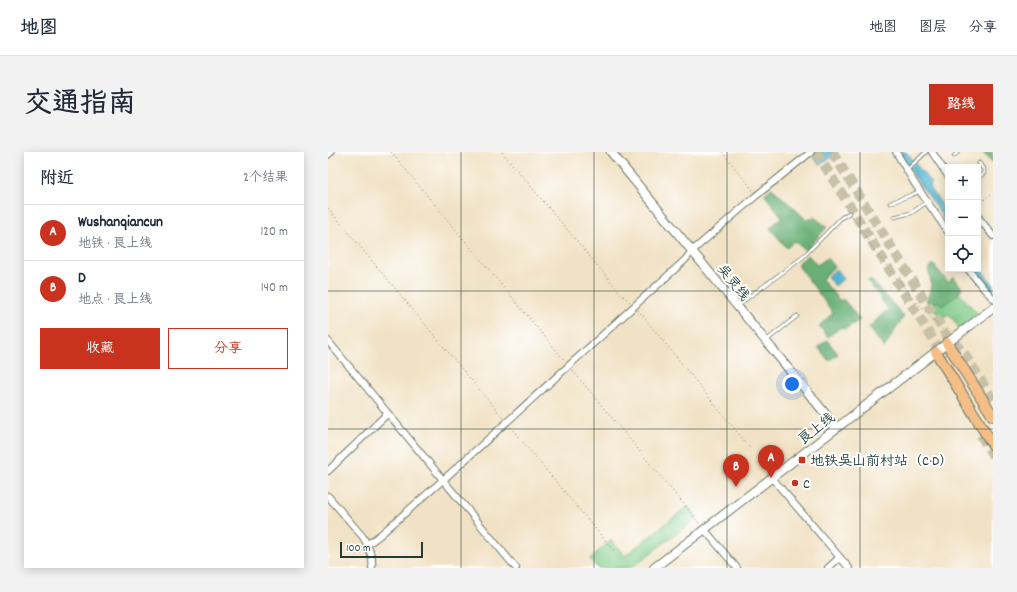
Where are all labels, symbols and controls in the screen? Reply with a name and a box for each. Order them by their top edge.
text: 地图 [20,16,58,43]
text: 地图 [869,18,897,38]
text: 图层 [919,18,947,38]
text: 分享 [969,18,997,38]
button: 路线 [929,84,993,125]
text: 交通指南 [24,86,136,126]
map controls [945,164,981,272]
button: + [945,164,981,200]
text: 附近 [40,168,74,192]
text: 2个结果 [243,169,288,188]
button: − [945,200,981,236]
text: Wushanqiancun [78,212,163,234]
text: A [49,223,57,242]
text: 120 m [260,223,288,242]
text: 地铁 · 良上线 [78,235,152,254]
button: locate [945,236,981,272]
street label: 吴灵线 [711,261,753,306]
text: D [78,268,86,290]
text: B [50,279,56,298]
text: 140 m [261,279,288,298]
text: 地点 · 良上线 [78,291,152,310]
button: 收藏 [40,328,160,369]
button: 分享 [168,328,288,369]
your location [782,374,802,394]
street label: 良上线 [795,409,840,450]
pin: A [758,445,784,478]
place label: 地铁吴山前村站（C·D） [810,452,953,472]
pin: B [723,454,749,487]
marker: 地铁吴山前村站（C·D） [797,455,807,465]
place label: C [803,475,810,495]
marker: C [790,478,800,488]
scale bar [340,540,423,559]
text: 100 m [346,541,370,557]

